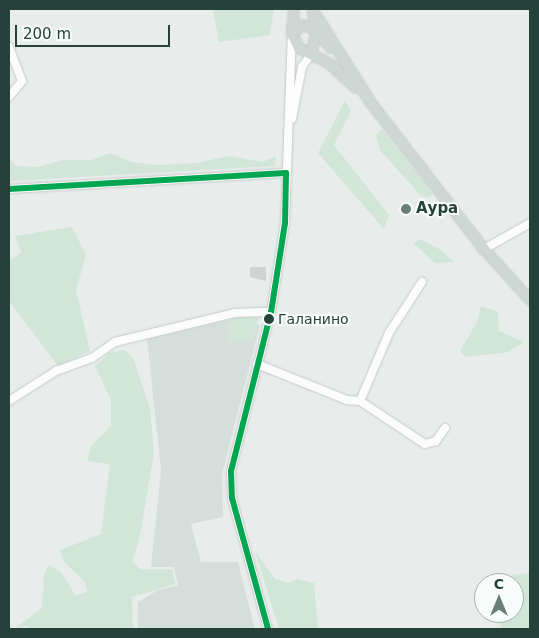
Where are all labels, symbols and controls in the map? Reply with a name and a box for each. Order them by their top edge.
scale bar [18,15,172,47]
text: 200 m [23,25,71,43]
place label: Аура [416,200,458,218]
marker: Аура [400,203,412,215]
place label: Галанино [278,311,349,327]
marker: Галанино [264,314,274,324]
north arrow [474,573,524,623]
text: С [494,576,504,592]

